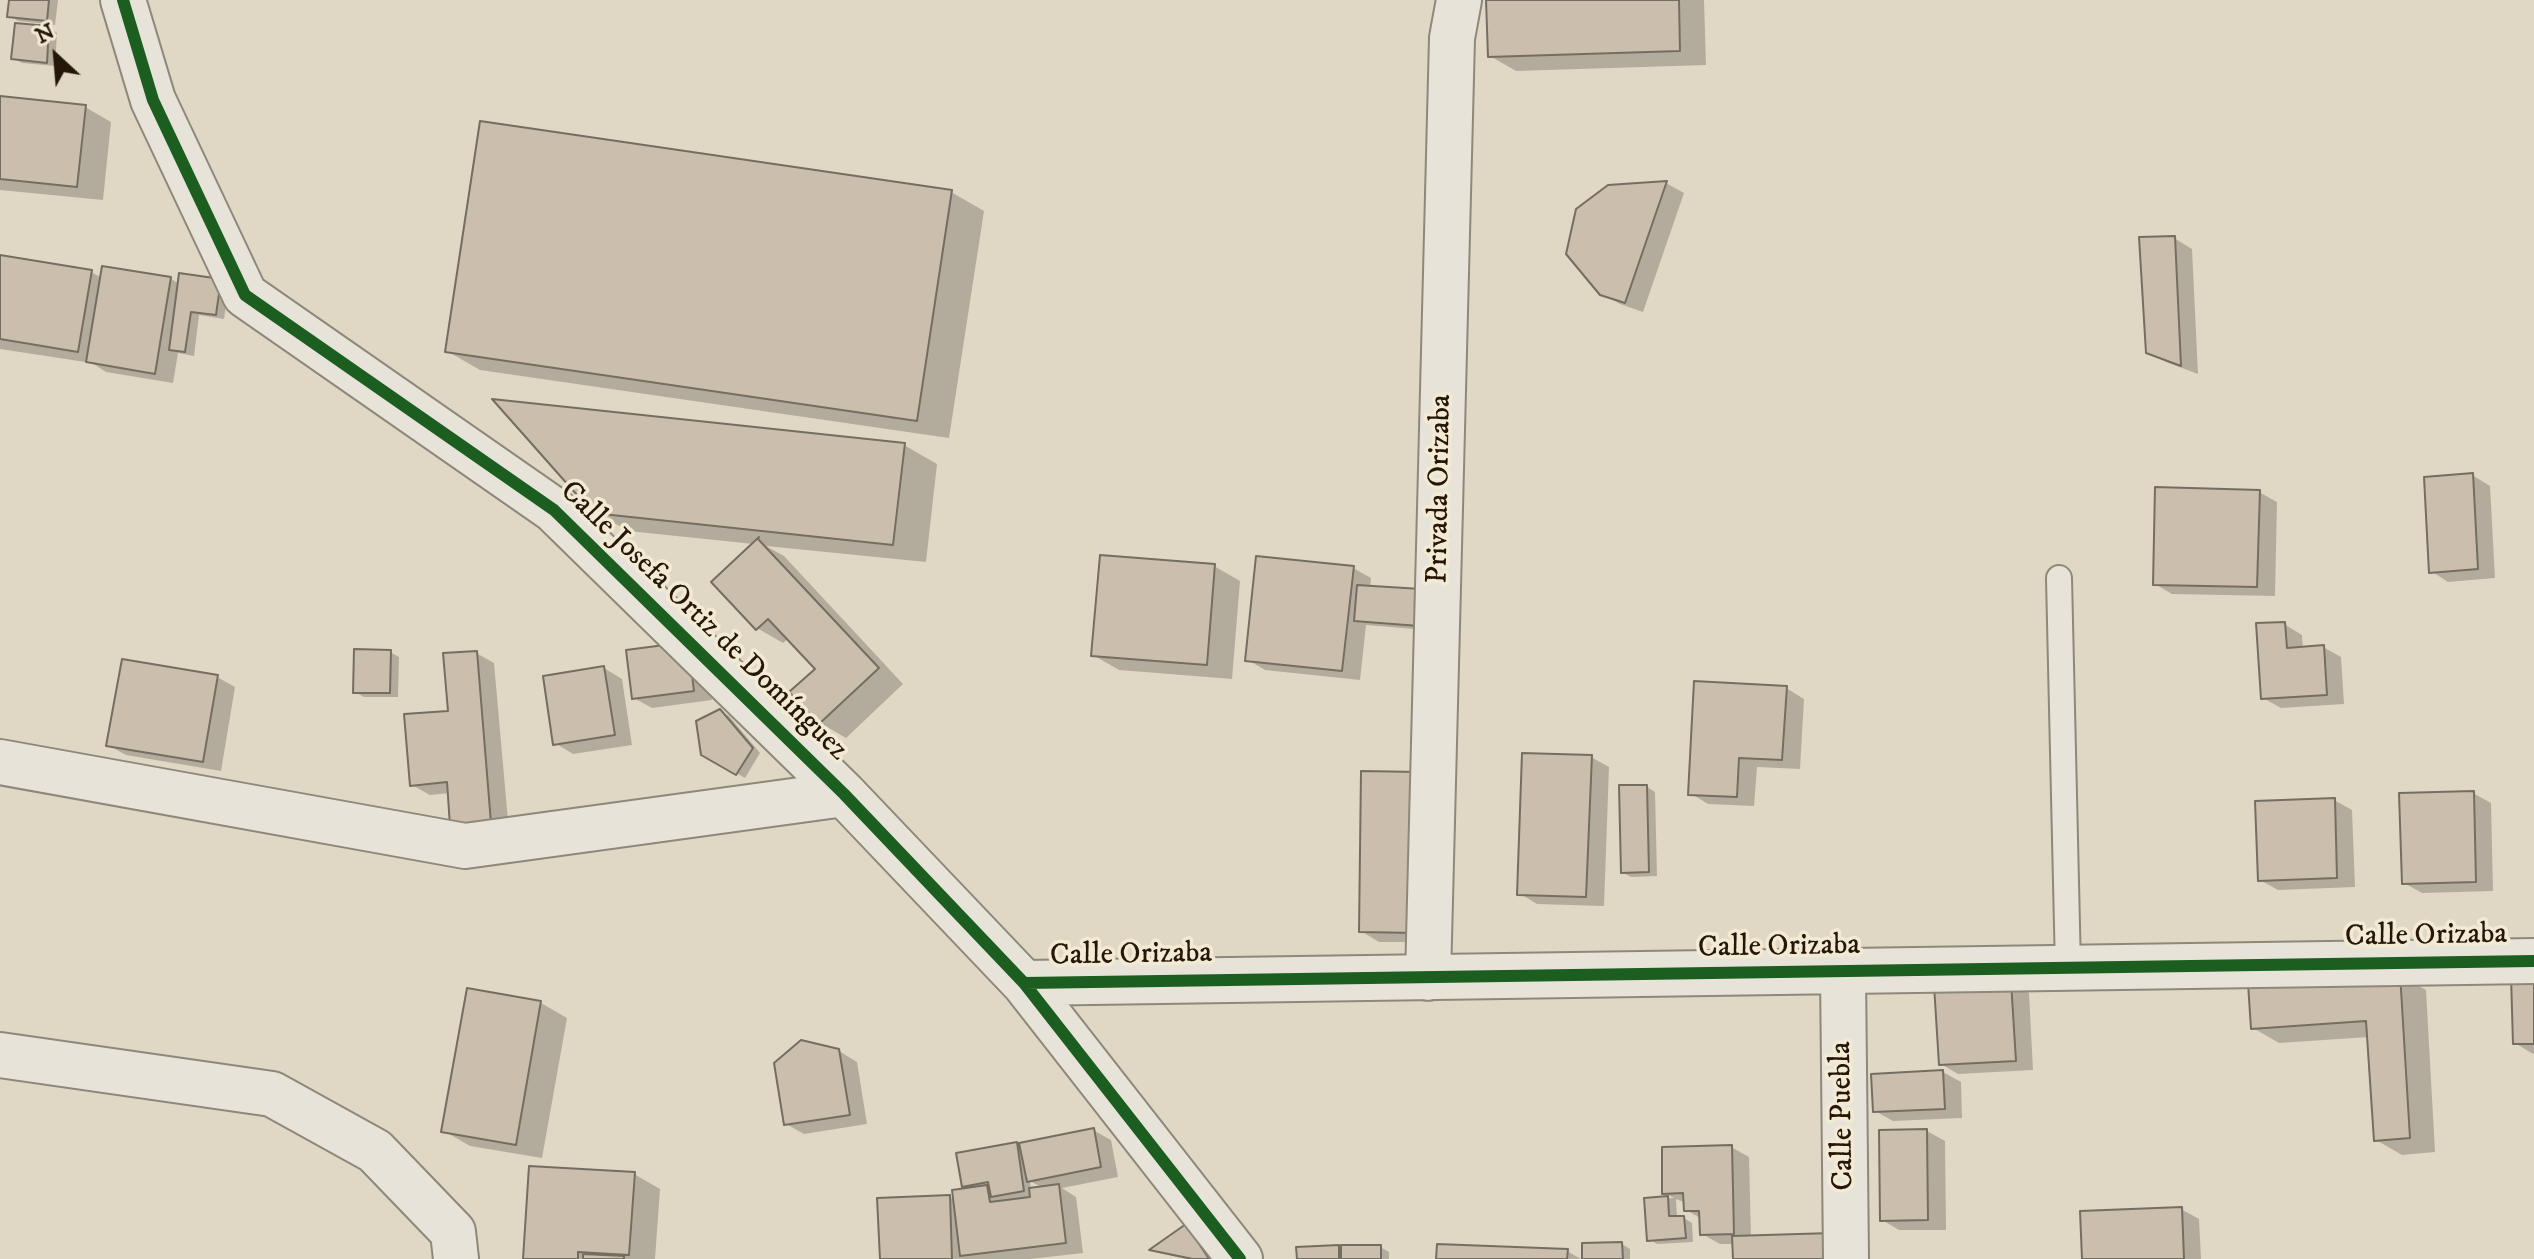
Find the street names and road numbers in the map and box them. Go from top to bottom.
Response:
street label: Privada Orizaba [1421,394,1461,584]
street label: Calle Josefa Ortiz de Domínguez [551,475,855,769]
street label: Calle Orizaba [2345,918,2507,956]
street label: Calle Orizaba [1698,929,1860,967]
street label: Calle Orizaba [1050,937,1212,975]
street label: Calle Puebla [1825,1041,1863,1191]

